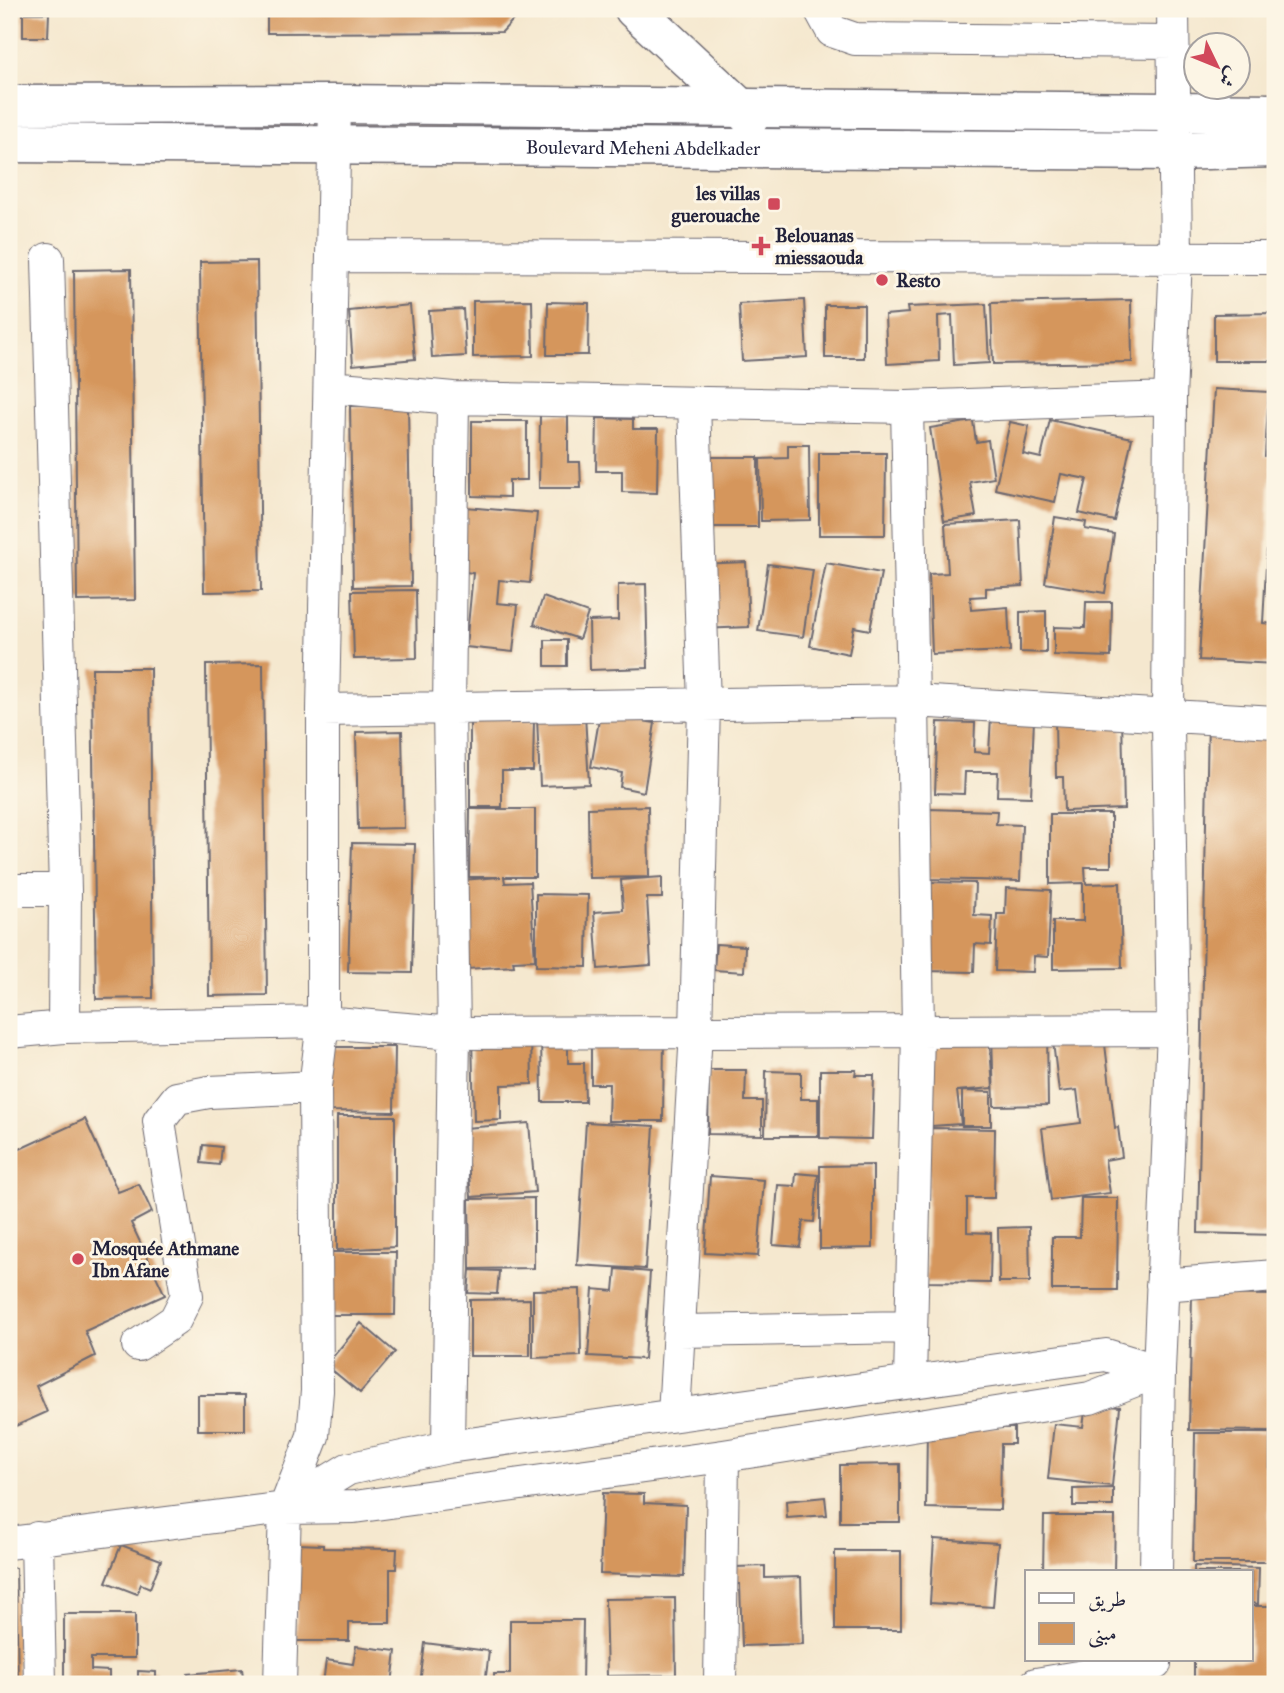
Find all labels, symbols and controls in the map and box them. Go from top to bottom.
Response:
north arrow [1182,32,1252,102]
text: ش [1214,63,1244,92]
street label: Boulevard Meheni Abdelkader [526,135,761,160]
place label: les villas guerouache [672,182,760,228]
marker: les villas guerouache [766,196,782,212]
place label: Belouanas miessaouda [774,224,864,269]
marker: Belouanas miessaouda [753,238,769,254]
place label: Resto [896,269,941,292]
marker: Resto [874,272,890,288]
place label: Mosquée Athmane Ibn Afane [92,1237,239,1282]
marker: Mosquée Athmane Ibn Afane [70,1251,86,1267]
legend [1025,1570,1252,1662]
text: طريق [1088,1586,1126,1612]
text: مبنى [1088,1620,1117,1648]

